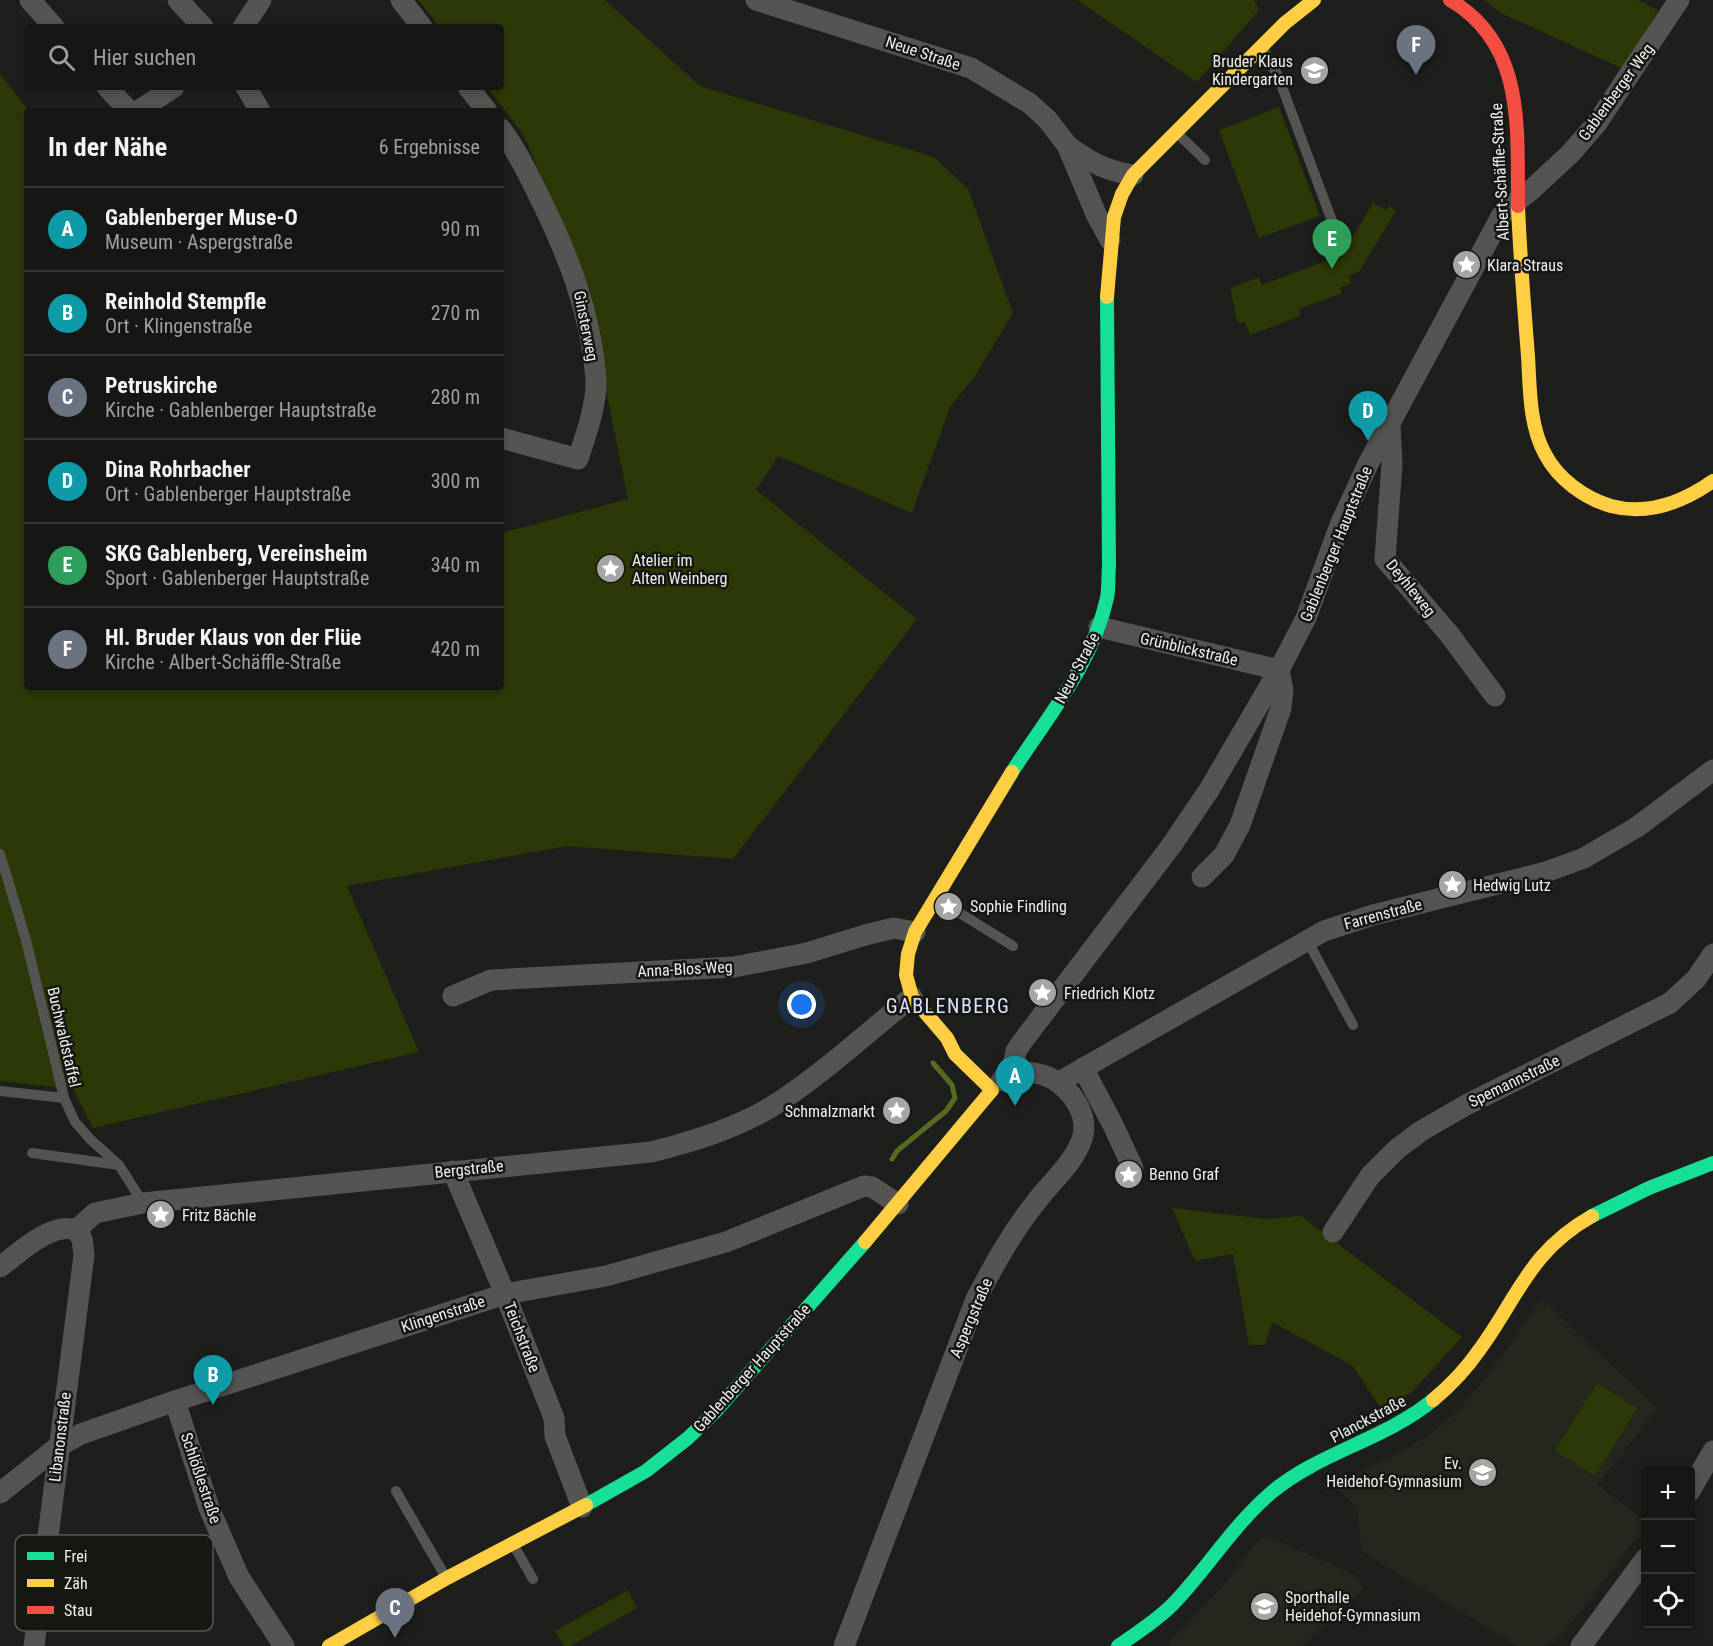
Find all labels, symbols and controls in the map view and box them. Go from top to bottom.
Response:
search box [24,24,504,90]
pin: F [1396,26,1436,75]
street label: Neue Straße [883,32,963,74]
street label: Gablenberger Weg [1574,40,1658,144]
icon: search [45,41,78,74]
text: Hier suchen [93,45,196,70]
place label: Bruder Klaus Kindergarten [1212,52,1293,89]
school or university icon: Bruder Klaus Kindergarten [1298,54,1330,86]
street label: Albert-Schäffle-Straße [1487,103,1513,241]
text: In der Nähe [48,132,167,162]
text: 6 Ergebnisse [379,135,480,159]
text: Gablenberger Muse-O [105,205,298,230]
text: A [62,217,73,241]
text: 90 m [441,217,480,241]
pin: E [1312,220,1352,269]
text: Museum · Aspergstraße [105,230,293,254]
place icon: Klara Straus [1450,249,1482,281]
place label: Klara Straus [1487,256,1563,275]
text: Reinhold Stempfle [105,289,266,314]
street label: Ginsterweg [570,289,602,363]
text: B [62,301,73,325]
text: 270 m [431,301,480,325]
text: Ort · Klingenstraße [105,314,252,338]
text: Petruskirche [105,373,217,398]
text: C [62,385,73,409]
text: 280 m [431,385,480,409]
pin: D [1348,392,1388,441]
text: Kirche · Gablenberger Hauptstraße [105,398,376,422]
text: Dina Rohrbacher [105,457,250,482]
street label: Gablenberger Hauptstraße [1296,463,1376,625]
text: D [62,469,73,493]
text: 300 m [431,469,480,493]
text: Ort · Gablenberger Hauptstraße [105,482,351,506]
text: SKG Gablenberg, Vereinsheim [105,541,368,566]
place label: Atelier im Alten Weinberg [632,551,727,588]
text: E [63,553,72,577]
text: 340 m [431,553,480,577]
place icon: Atelier im Alten Weinberg [595,553,627,585]
street label: Deyhleweg [1382,556,1440,620]
text: Sport · Gablenberger Hauptstraße [105,566,369,590]
text: Hl. Bruder Klaus von der Flüe [105,625,361,650]
street label: Neue Straße [1050,629,1104,707]
street label: Grünblickstraße [1138,629,1240,669]
text: F [63,637,72,661]
text: 420 m [431,637,480,661]
text: Kirche · Albert-Schäffle-Straße [105,650,341,674]
place icon: Hedwig Lutz [1436,869,1468,901]
place label: Hedwig Lutz [1473,876,1551,895]
place icon: Sophie Findling [933,890,965,922]
street label: Farrenstraße [1342,894,1424,934]
place label: Sophie Findling [970,897,1067,916]
street label: Anna-Blos-Weg [637,957,733,981]
place icon: Friedrich Klotz [1027,977,1059,1009]
place label: Friedrich Klotz [1064,984,1155,1003]
street label: Buchwaldstaffel [43,985,85,1089]
your location [787,990,816,1019]
district label: GABLENBERG [886,994,1010,1018]
street label: Spemannstraße [1465,1051,1563,1111]
pin: A [996,1056,1034,1106]
place icon: Schmalzmarkt [880,1095,912,1127]
place label: Schmalzmarkt [785,1102,875,1121]
street label: Bergstraße [434,1156,504,1182]
place icon: Benno Graf [1112,1158,1144,1190]
place label: Benno Graf [1149,1165,1219,1184]
place icon: Fritz Bächle [145,1199,177,1231]
place label: Fritz Bächle [182,1206,256,1225]
street label: Aspergstraße [946,1275,996,1361]
street label: Klingenstraße [399,1292,487,1336]
street label: Teichstraße [500,1299,544,1375]
street label: Gablenberger Hauptstraße [689,1300,815,1436]
pin: B [194,1356,232,1405]
street label: Libanonstraße [45,1391,75,1483]
street label: Planckstraße [1327,1391,1409,1447]
street label: Schlößlestraße [177,1430,225,1526]
place label: Ev. Heidehof-Gymnasium [1326,1454,1462,1491]
school or university icon: Ev. Heidehof-Gymnasium [1467,1456,1499,1488]
map controls [1641,1466,1695,1628]
button: + [1641,1466,1695,1520]
button: − [1641,1520,1695,1574]
legend [15,1535,213,1631]
text: Frei [64,1547,87,1566]
text: Zäh [64,1574,88,1593]
button: locate [1641,1574,1695,1628]
pin: C [376,1588,414,1638]
place label: Sporthalle Heidehof-Gymnasium [1285,1588,1421,1625]
school or university icon: Sporthalle Heidehof-Gymnasium [1248,1590,1280,1622]
text: Stau [64,1601,92,1620]

